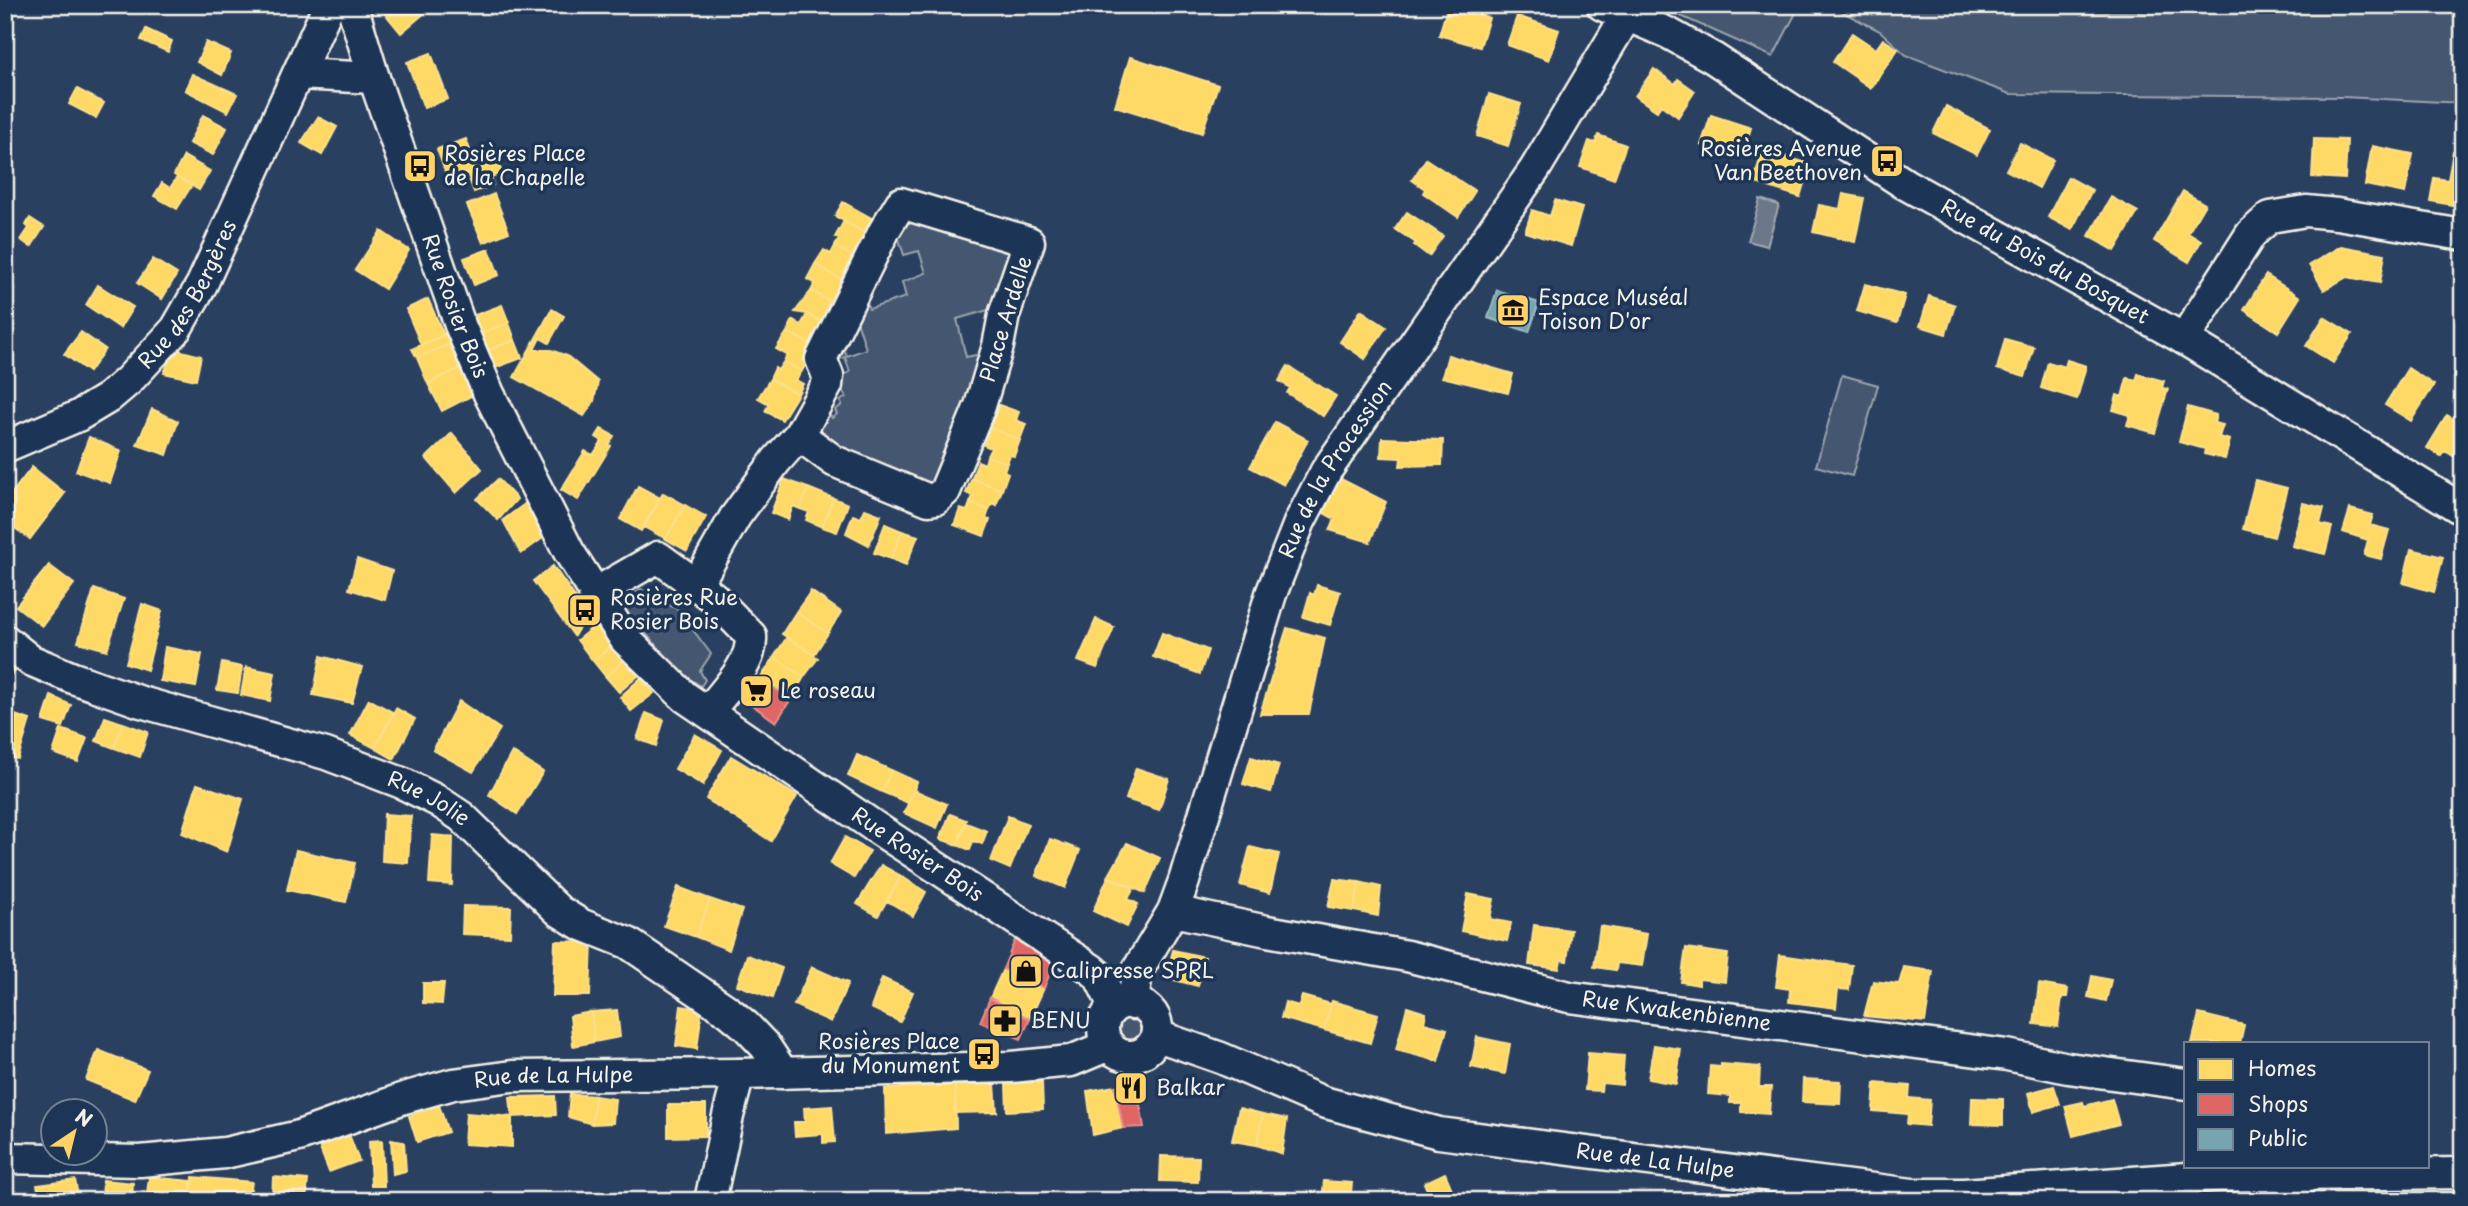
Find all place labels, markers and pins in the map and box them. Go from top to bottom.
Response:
place label: Rosières Avenue Van Beethoven [1700,131,1862,187]
place label: Rosières Place de la Chapelle [444,136,586,192]
bus stop icon: Rosières Avenue Van Beethoven [1868,142,1906,180]
bus stop icon: Rosières Place de la Chapelle [401,147,439,185]
place label: Espace Muséal Toison D'or [1538,280,1688,336]
museum icon: Espace Muséal Toison D'or [1494,291,1532,329]
place label: Rosières Rue Rosier Bois [610,580,738,636]
bus stop icon: Rosières Rue Rosier Bois [566,591,604,629]
supermarket icon: Le roseau [737,672,775,710]
place label: Le roseau [780,673,876,705]
shop icon: Calipresse SPRL [1007,952,1045,990]
place label: Calipresse SPRL [1050,953,1214,985]
pharmacy icon: BENU [986,1002,1024,1040]
place label: BENU [1030,1003,1091,1035]
place label: Rosières Place du Monument [818,1024,960,1080]
bus stop icon: Rosières Place du Monument [965,1035,1003,1073]
restaurant icon: Balkar [1112,1069,1150,1107]
place label: Balkar [1156,1070,1225,1102]

